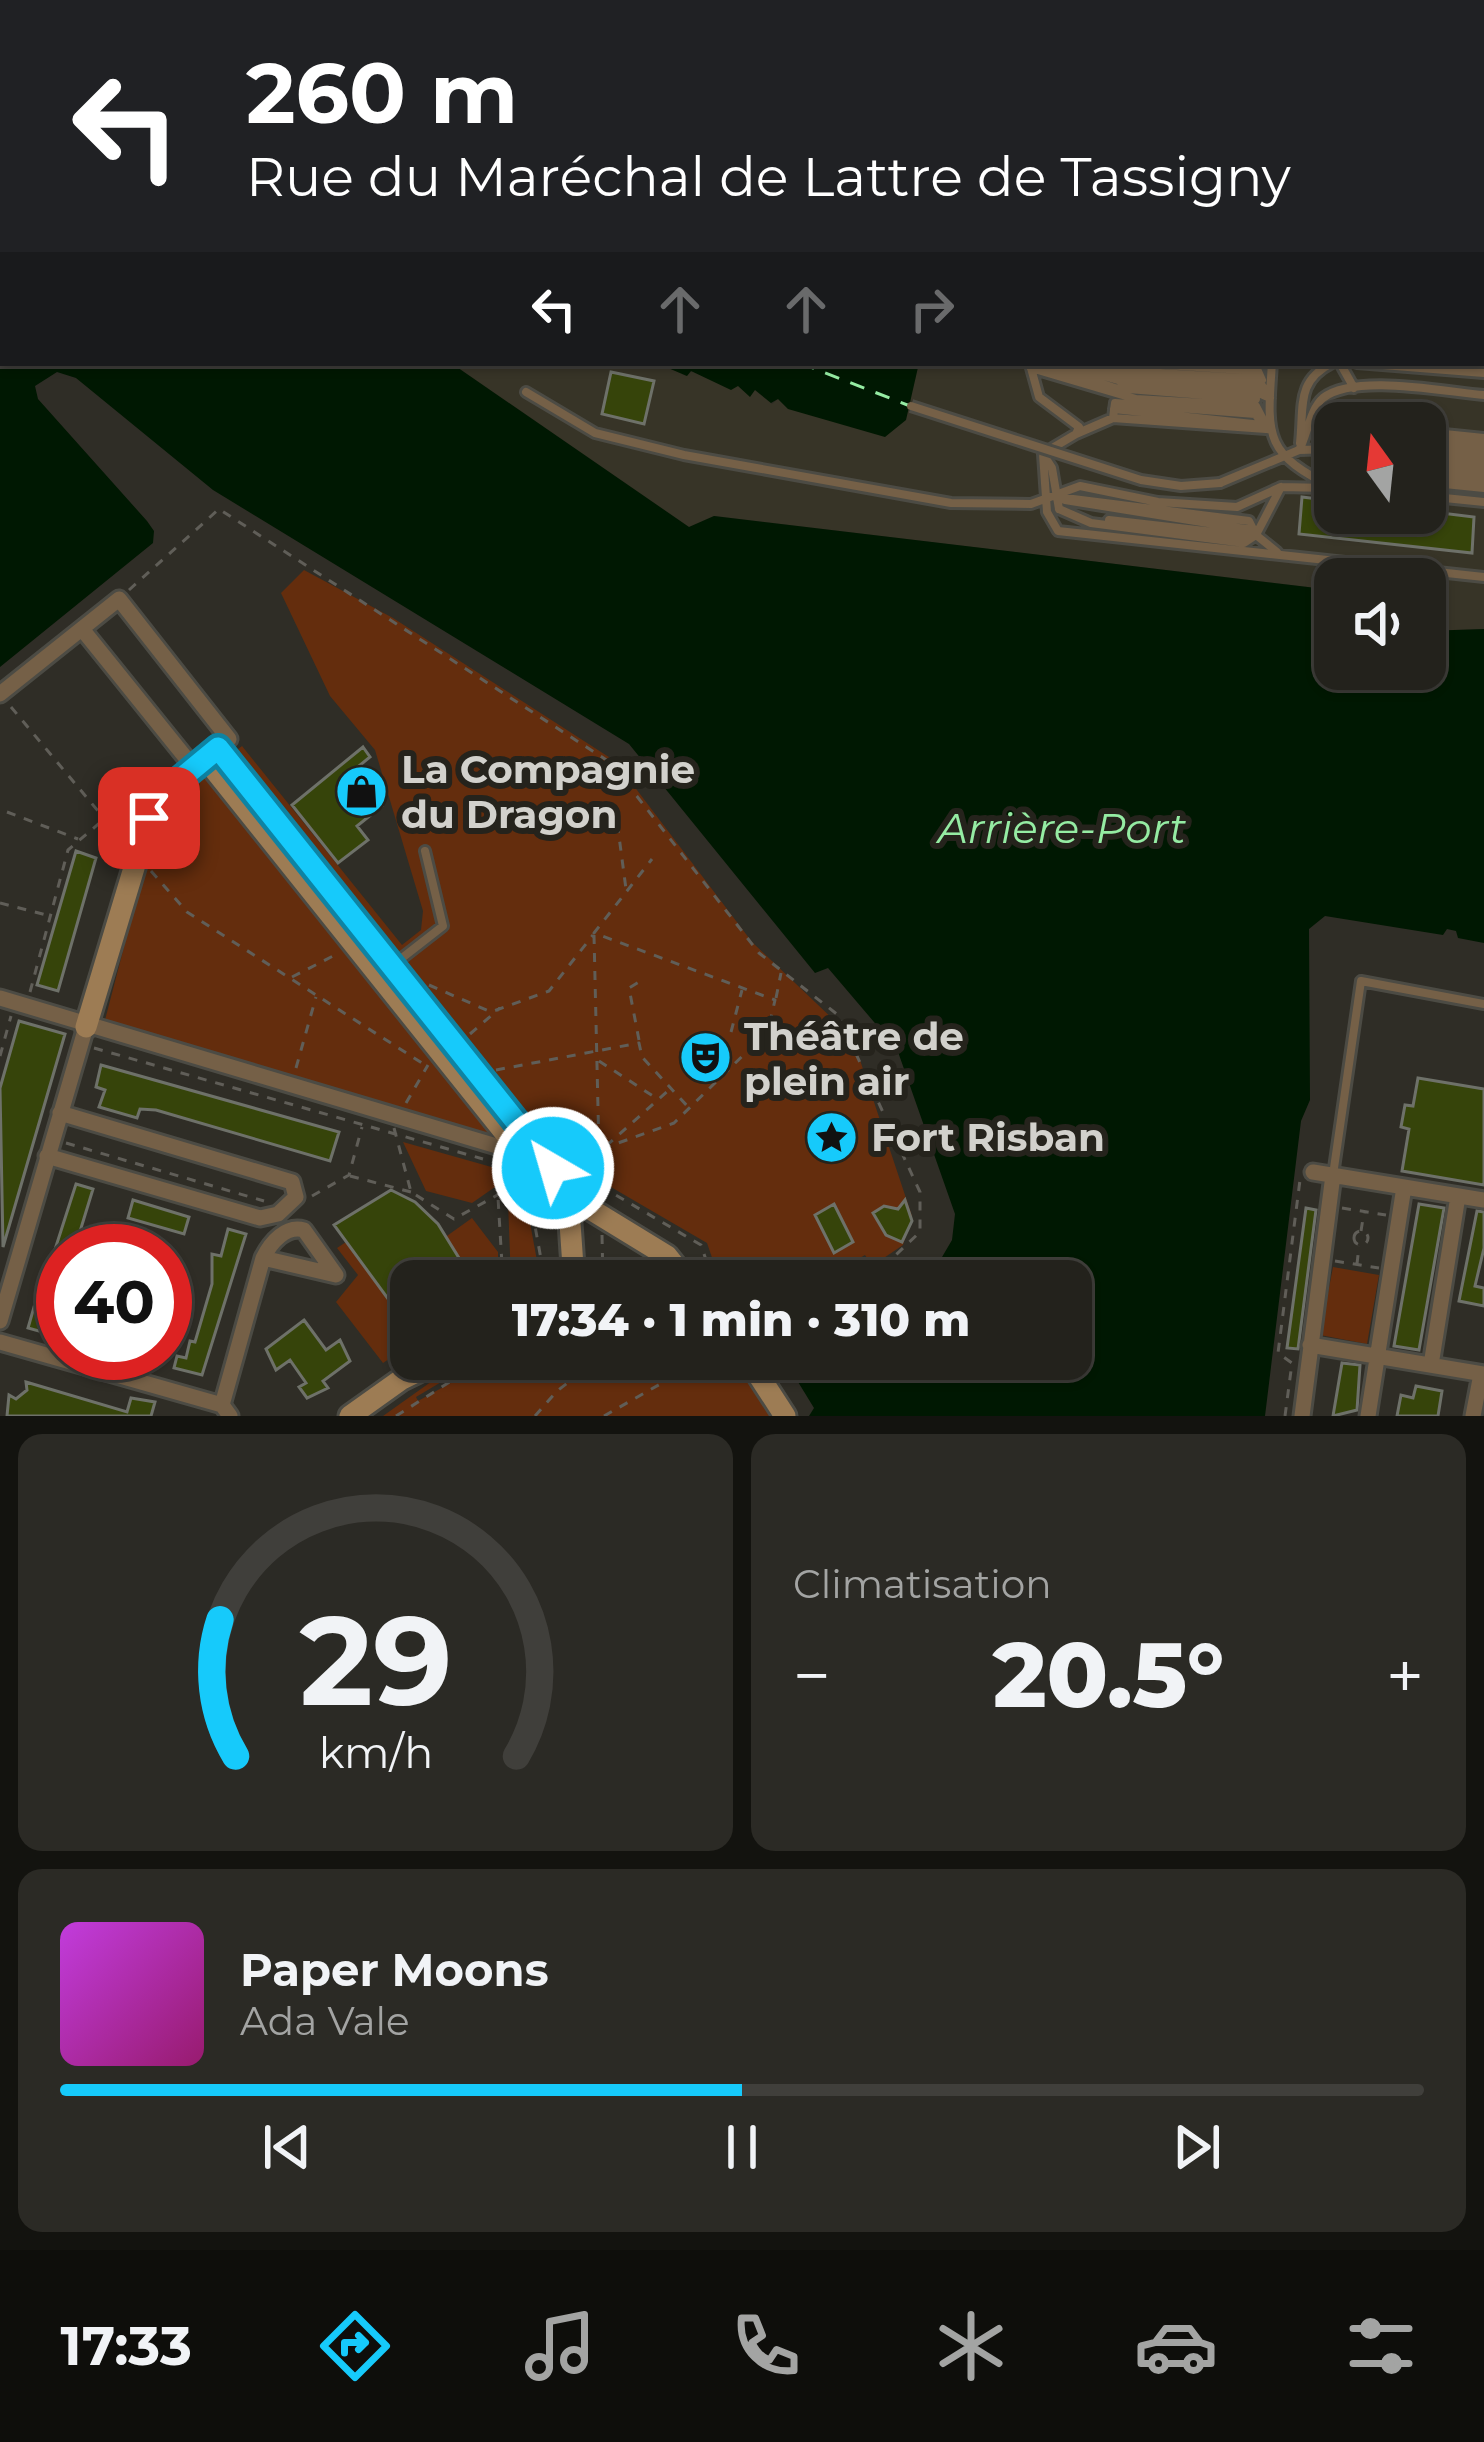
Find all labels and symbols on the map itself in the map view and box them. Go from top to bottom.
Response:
north arrow [1314,402,1446,534]
place label: La Compagnie du Dragon [401,745,695,838]
shop icon: La Compagnie du Dragon [334,763,390,819]
pin [98,767,200,869]
water label: Arrière-Port [935,802,1186,854]
place label: Théâtre de plein air [744,1012,964,1105]
theatre icon: Théâtre de plein air [677,1030,733,1086]
position arrow [490,1105,616,1231]
place icon: Fort Risban [804,1109,860,1165]
place label: Fort Risban [871,1113,1105,1161]
speed limit sign: 40 [36,1224,192,1380]

